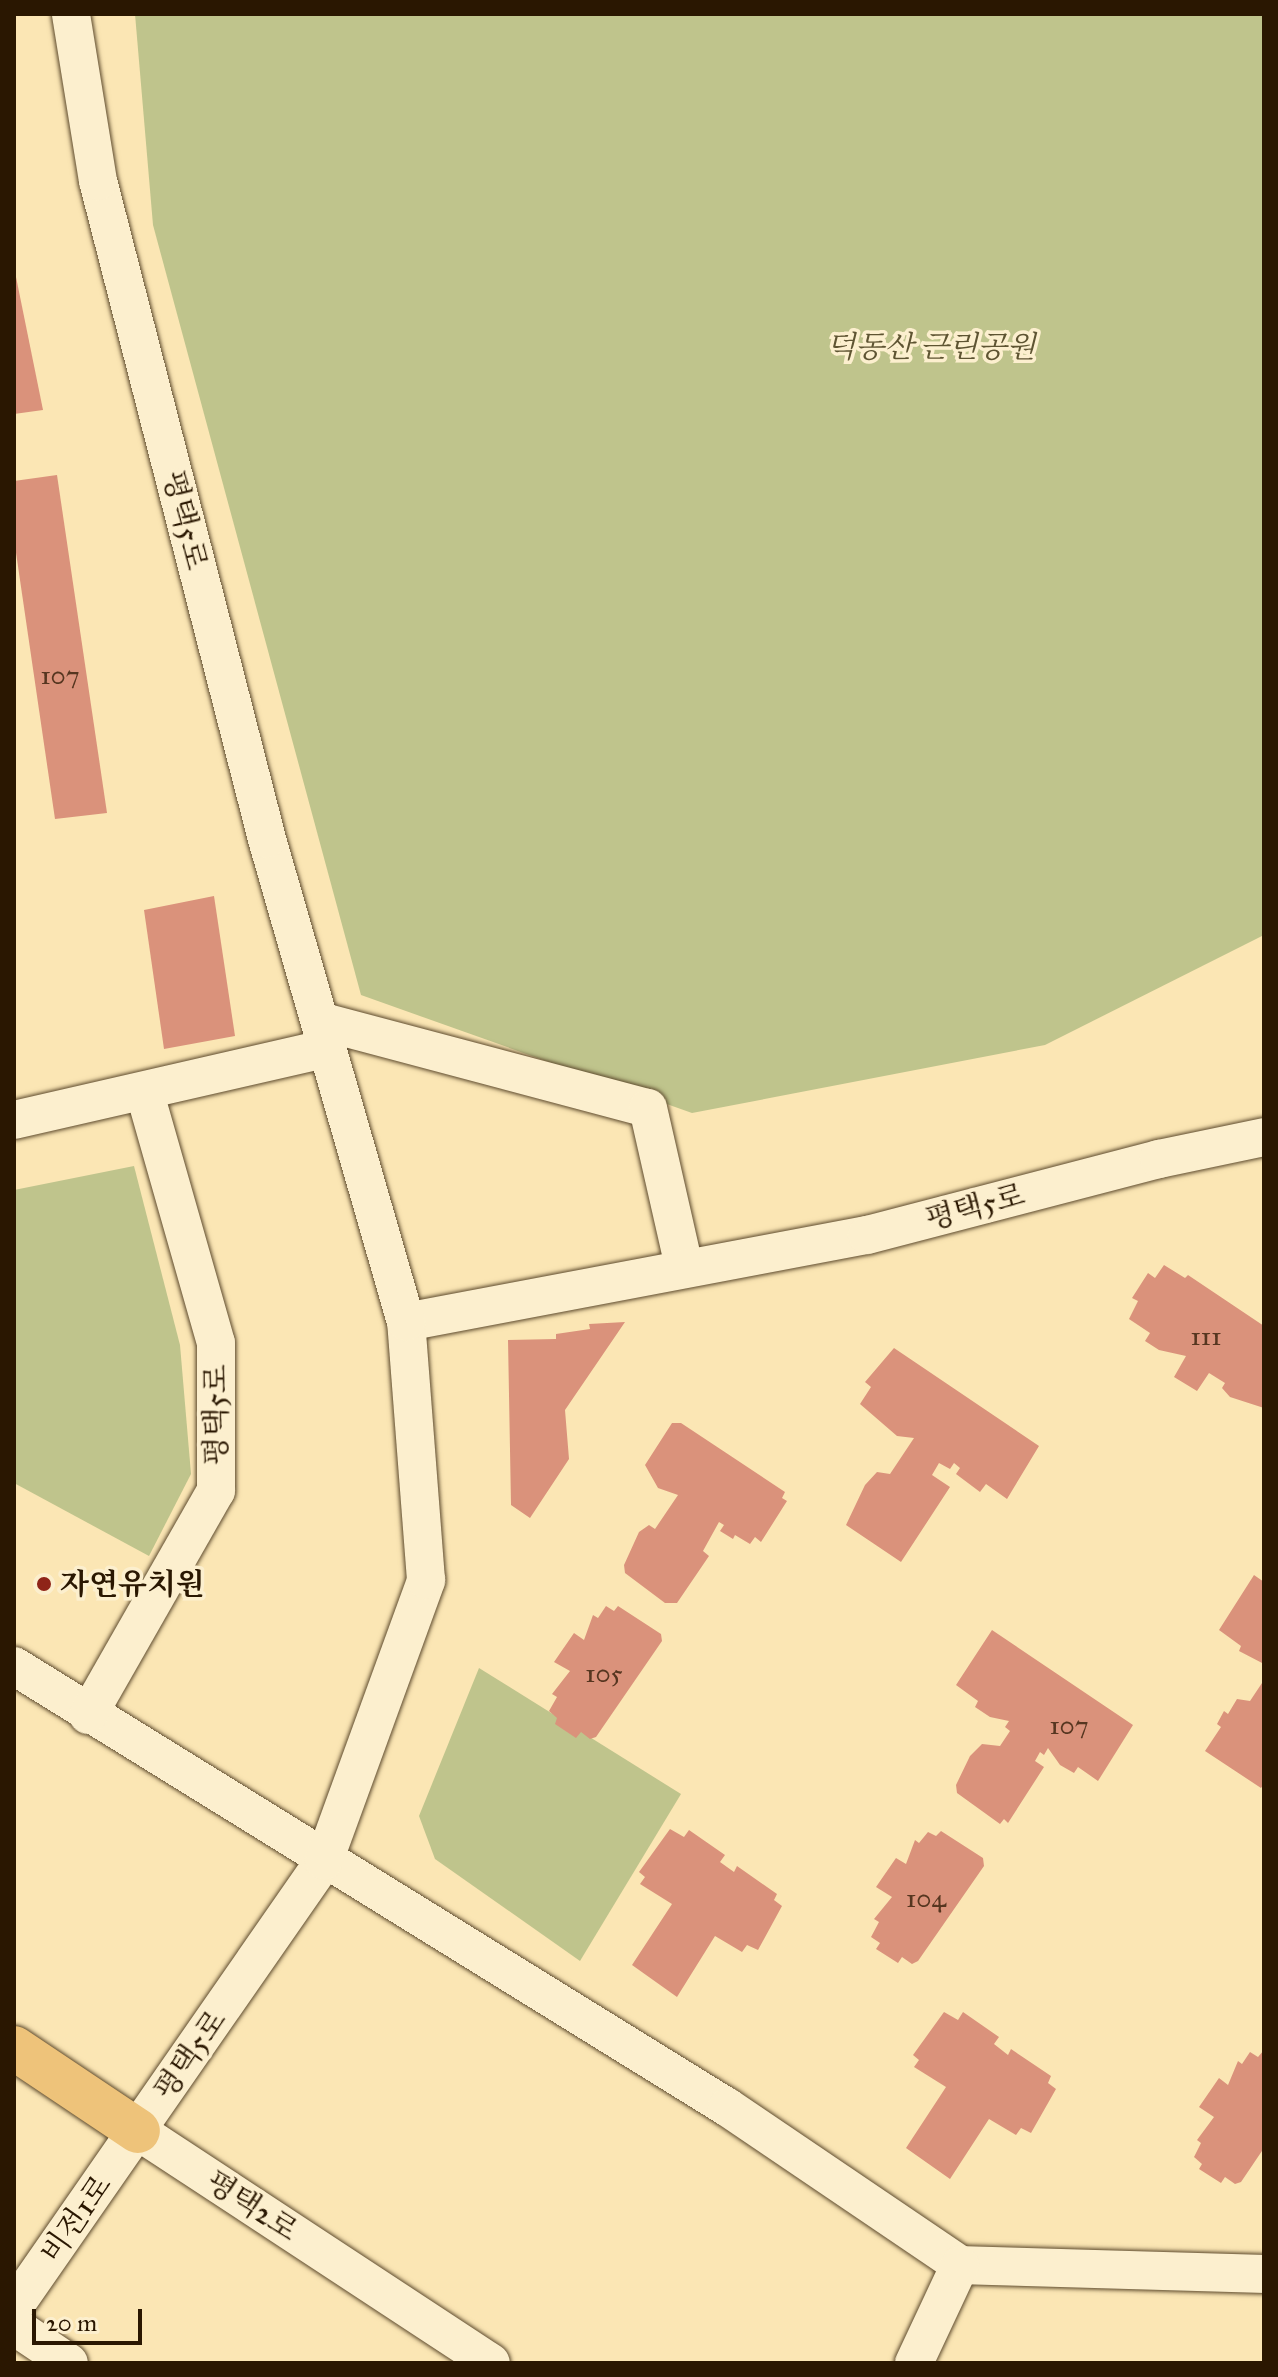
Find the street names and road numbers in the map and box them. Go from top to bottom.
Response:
street label: 평택5로 [155,467,215,573]
street label: 평택5로 [922,1177,1028,1237]
street label: 평택5로 [198,1365,234,1465]
street label: 평택5로 [146,2003,234,2107]
street label: 평택2로 [200,2163,304,2249]
street label: 비전1로 [33,2168,119,2270]

